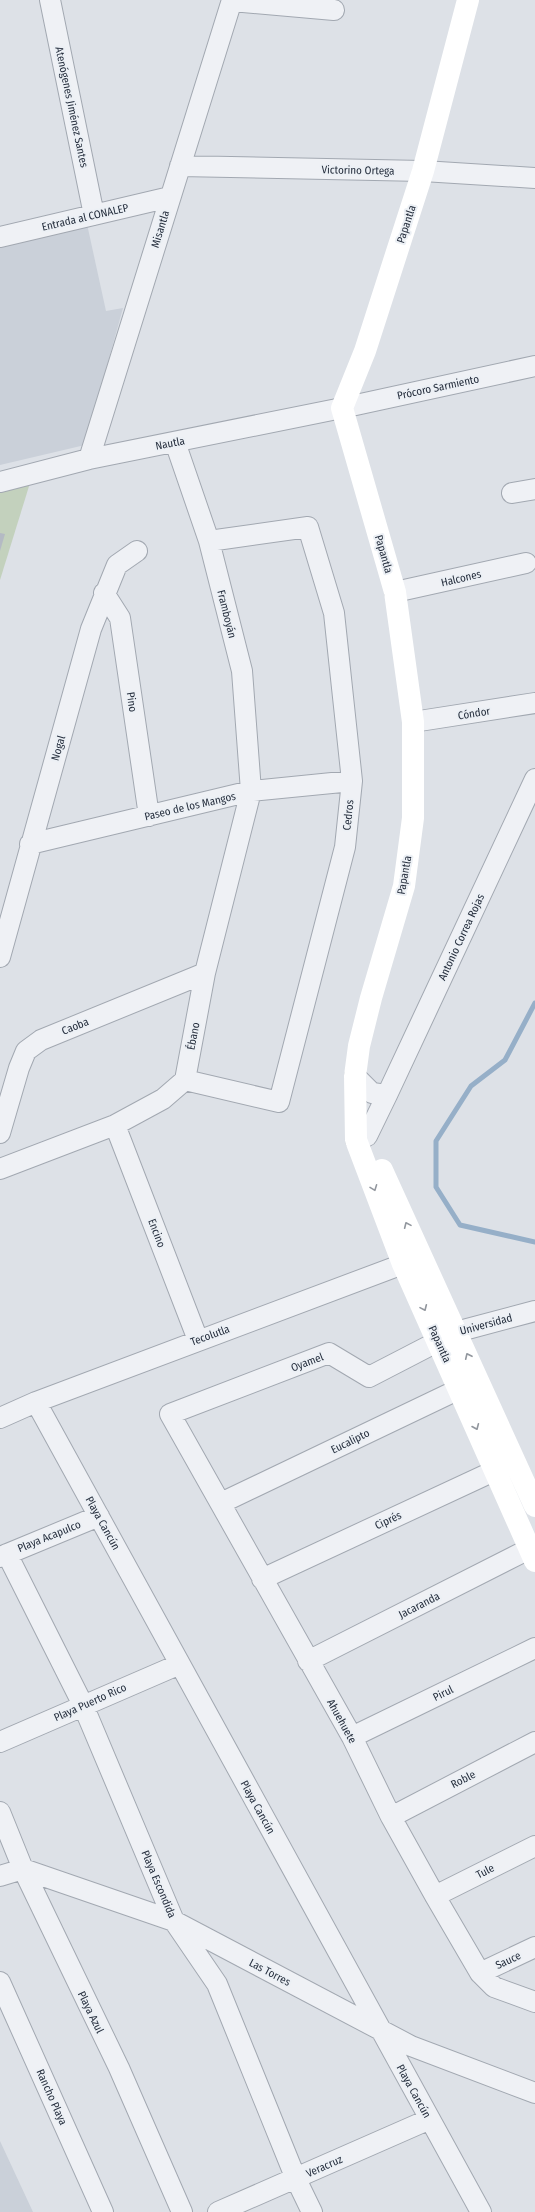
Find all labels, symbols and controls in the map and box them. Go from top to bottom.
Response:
street label: Atenógenes Jiménez Santes [52,46,91,169]
street label: Victorino Ortega [321,163,395,178]
street label: Entrada al CONALEP [41,201,130,234]
street label: Papantla [394,203,419,245]
street label: Misantla [149,209,172,249]
street label: Prócoro Sarmiento [396,372,480,403]
street label: Nautla [154,434,186,453]
street label: Papantla [372,533,395,575]
street label: Halcones [440,567,483,589]
street label: Framboyán [214,589,239,640]
street label: Pino [124,691,139,713]
street label: Cóndor [457,705,491,722]
street label: Nogal [49,734,68,762]
street label: Paseo de los Mangos [143,790,237,823]
street label: Cedros [340,799,357,831]
street label: Papantla [395,855,414,896]
street label: Antonio Correa Rojas [436,892,487,983]
street label: Caoba [60,1015,91,1038]
street label: Ébano [183,1021,203,1051]
one-way arrow [370,1184,378,1191]
street label: Encino [145,1217,168,1250]
one-way arrow [404,1222,412,1229]
one-way arrow [419,1304,427,1312]
street label: Universidad [459,1311,514,1338]
street label: Tecolutla [189,1322,231,1349]
street label: Papantla [426,1324,453,1365]
street label: Oyamel [289,1350,325,1375]
one-way arrow [465,1352,473,1360]
one-way arrow [471,1423,479,1431]
street label: Eucalipto [329,1426,372,1456]
street label: Playa Cancún [83,1494,123,1552]
street label: Ciprés [373,1509,404,1532]
street label: Playa Acapulco [16,1518,83,1555]
street label: Jacaranda [397,1590,442,1621]
street label: Playa Puerto Rico [52,1681,129,1724]
street label: Pirul [431,1683,456,1704]
street label: Ahuehuete [324,1697,359,1746]
street label: Roble [449,1768,478,1791]
street label: Playa Cancún [238,1778,278,1836]
street label: Playa Escondida [138,1848,179,1920]
street label: Tule [474,1861,497,1881]
street label: Sauce [493,1949,523,1972]
street label: Las Torres [247,1956,293,1989]
street label: Playa Azul [75,1989,106,2035]
street label: Playa Cancún [394,2062,434,2120]
street label: Rancho Playa [33,2067,70,2127]
street label: Veracruz [304,2152,345,2180]

